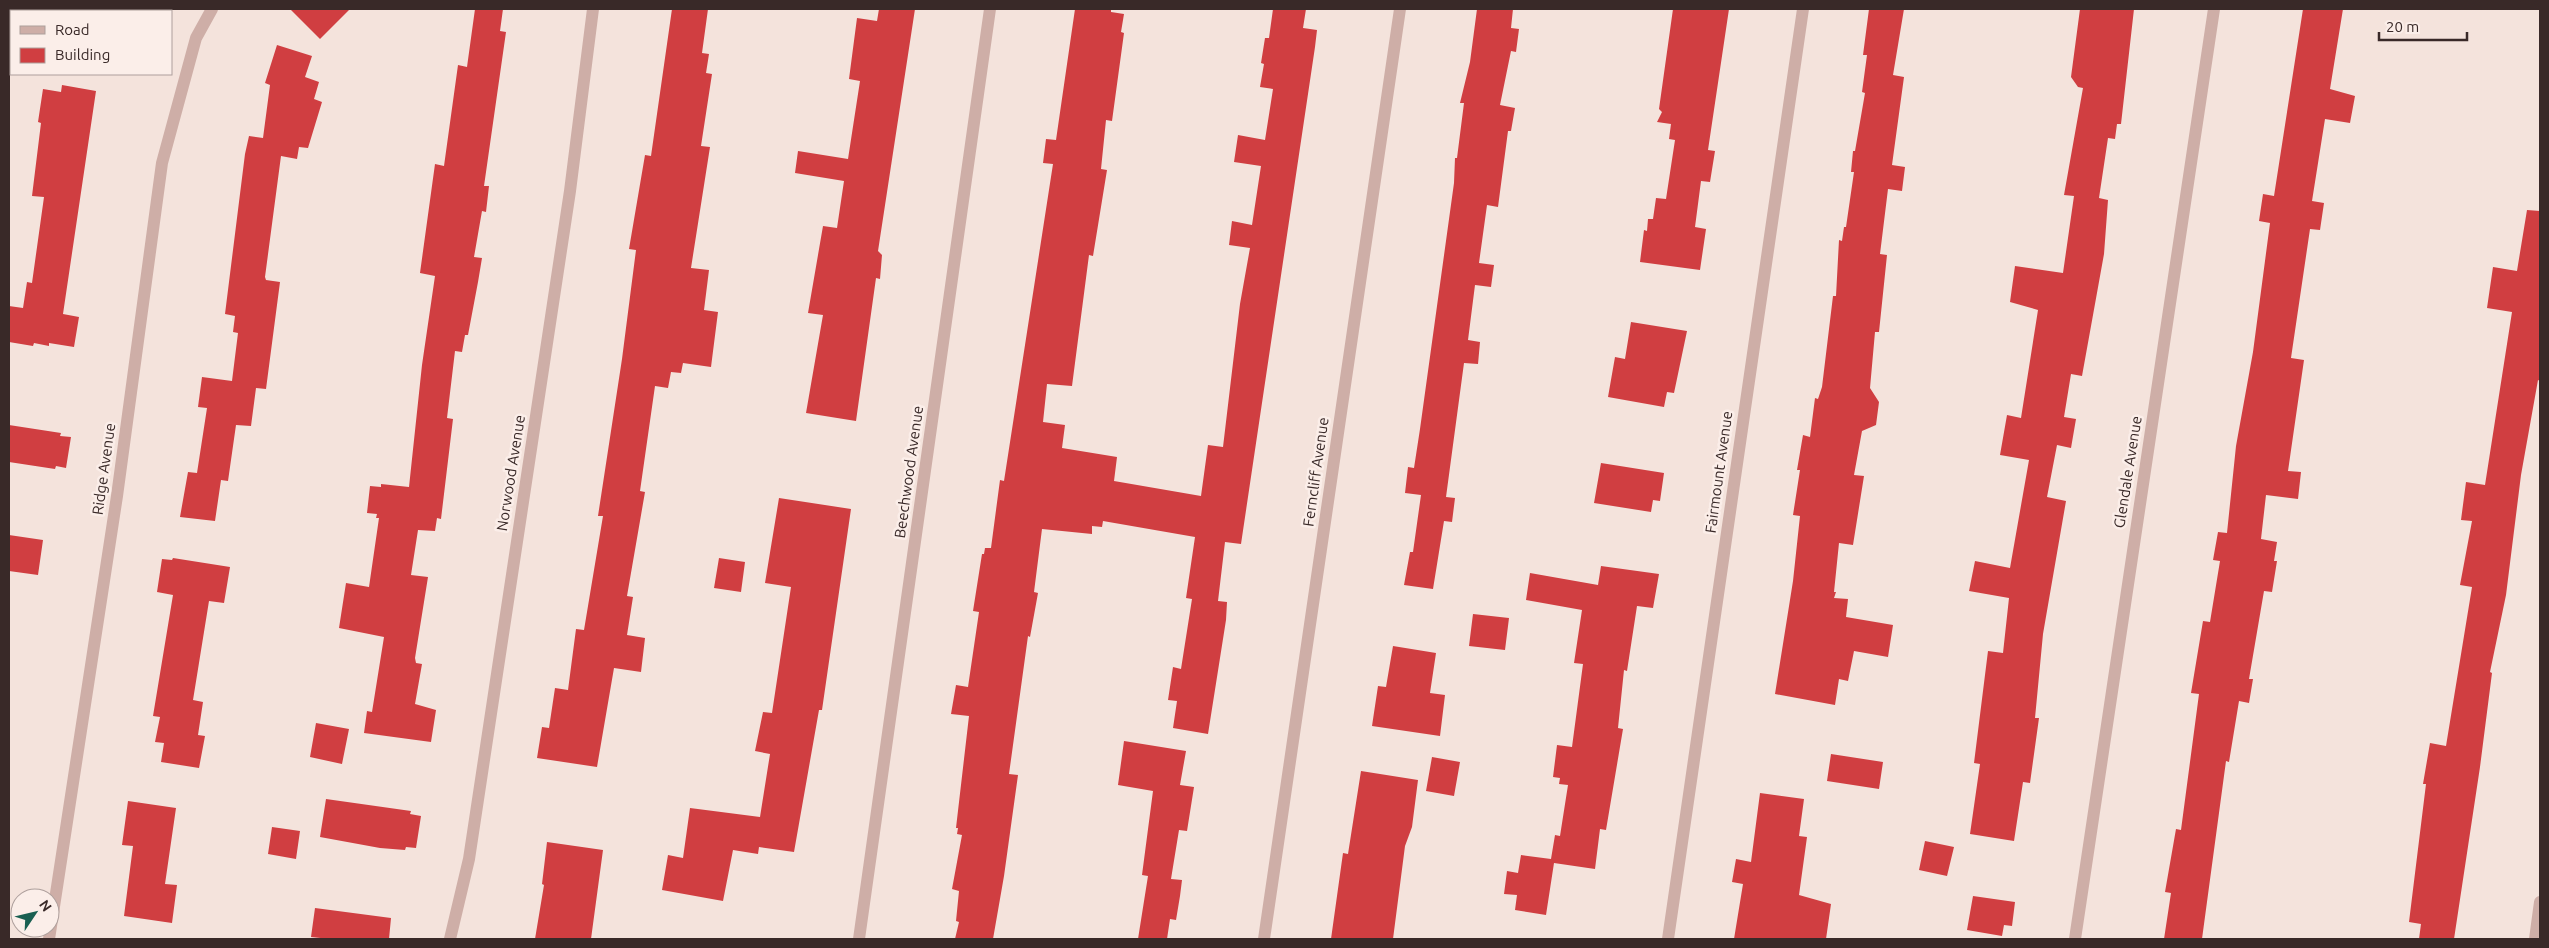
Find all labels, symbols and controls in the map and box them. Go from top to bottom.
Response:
legend [10,10,172,75]
scale bar [2379,10,2466,42]
text: 20 m [2386,18,2419,35]
text: Road [55,21,90,38]
text: Building [55,46,110,63]
street label: Beechwood Avenue [891,405,926,539]
street label: Fairmount Avenue [1702,410,1735,534]
street label: Norwood Avenue [493,414,528,532]
street label: Glendale Avenue [2110,415,2145,529]
street label: Ferncliff Avenue [1299,416,1332,528]
street label: Ridge Avenue [89,422,118,516]
north arrow [10,888,60,938]
text: N [36,897,55,914]

